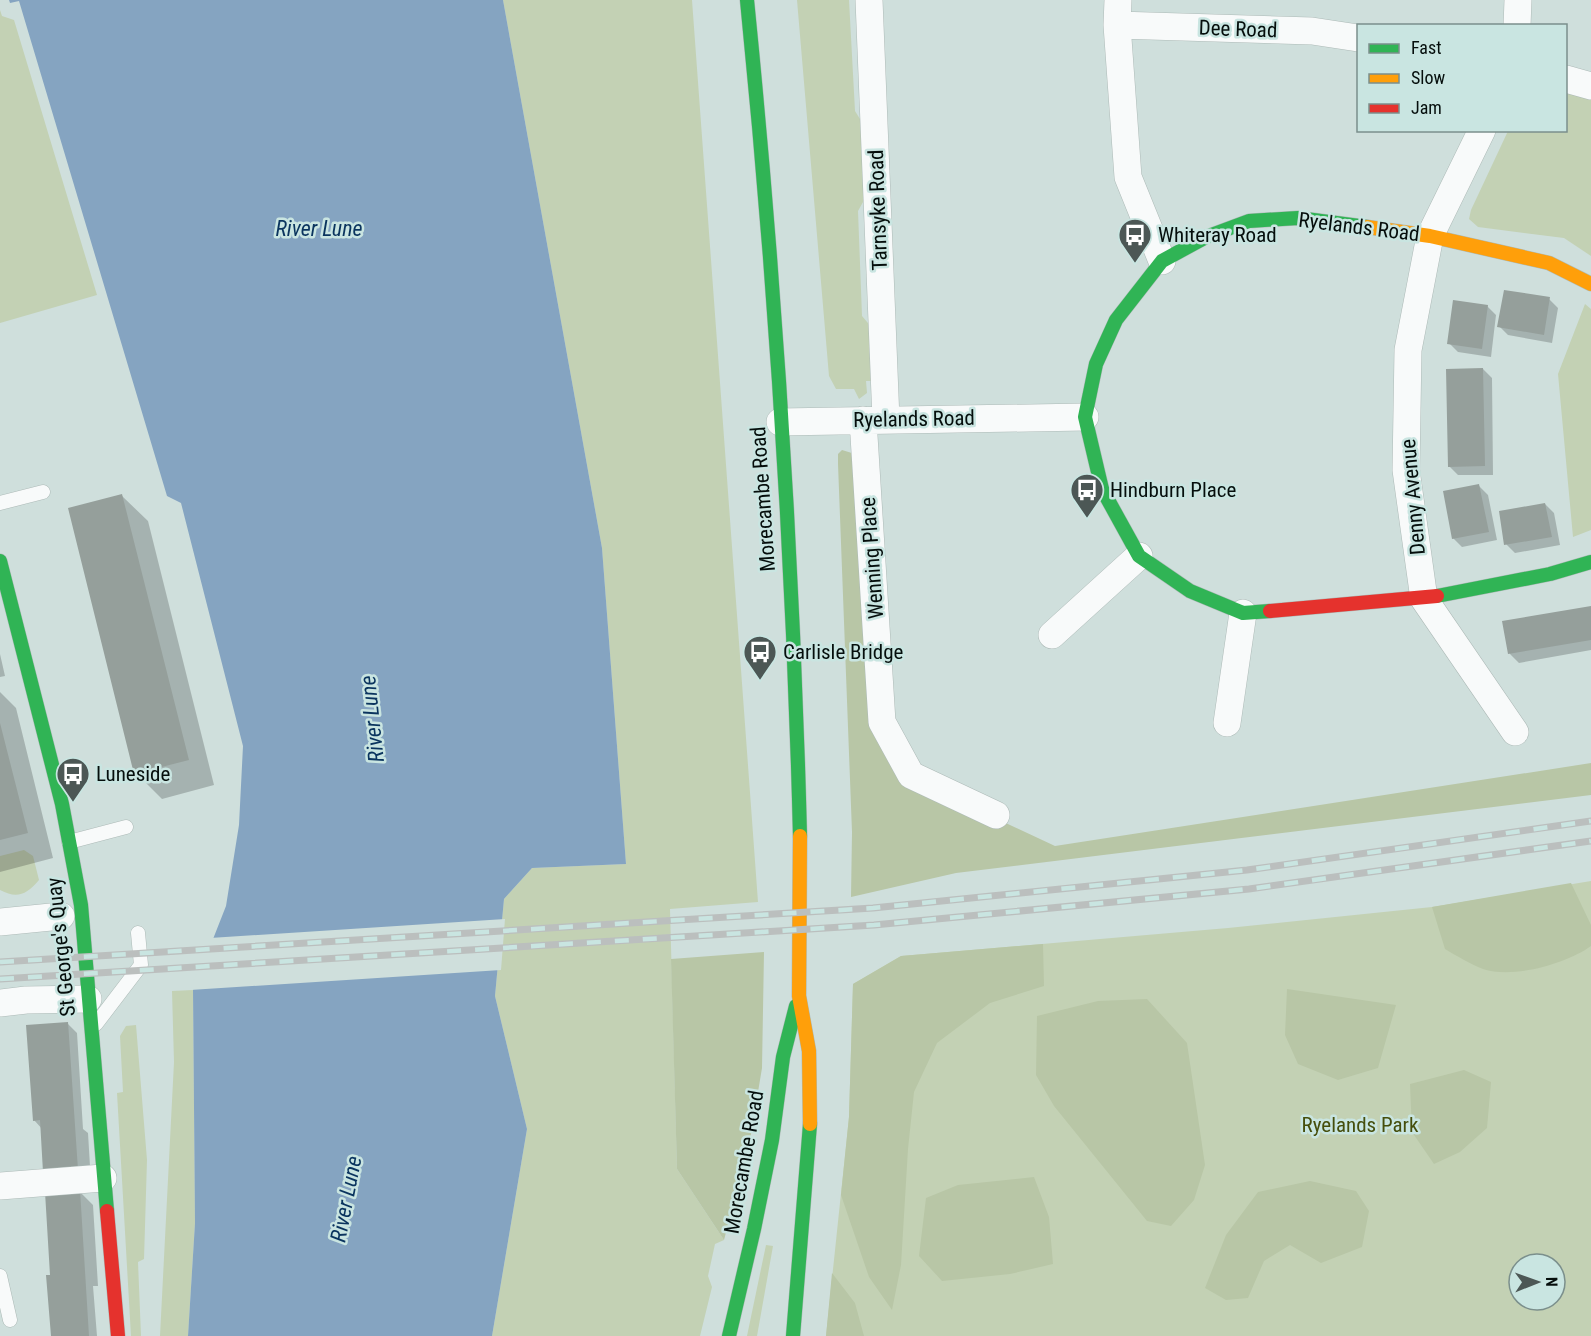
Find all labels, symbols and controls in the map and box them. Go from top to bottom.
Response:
street label: Dee Road [1198,16,1278,42]
legend [1357,24,1567,132]
text: Fast [1411,37,1442,58]
text: Slow [1411,67,1446,88]
text: Jam [1411,97,1442,118]
street label: Tarnsyke Road [864,149,892,271]
street label: Ryelands Road [1297,208,1421,246]
water label: River Lune [275,216,363,241]
bus stop icon: Whiteray Road [1117,217,1153,264]
place label: Whiteray Road [1158,223,1277,247]
street label: Ryelands Road [853,406,975,432]
street label: Morecambe Road [746,426,780,572]
street label: Denny Avenue [1396,438,1430,556]
bus stop icon: Hindburn Place [1069,472,1105,519]
place label: Hindburn Place [1110,478,1237,502]
street label: Wenning Place [856,496,888,620]
bus stop icon: Carlisle Bridge [742,634,778,681]
place label: Carlisle Bridge [783,640,904,664]
water label: River Lune [355,674,389,764]
bus stop icon: Luneside [55,756,91,803]
place label: Luneside [96,762,171,786]
street label: St George's Quay [42,876,80,1018]
street label: Morecambe Road [720,1088,768,1236]
park label: Ryelands Park [1302,1113,1419,1137]
water label: River Lune [325,1154,367,1244]
north arrow [1507,1252,1567,1312]
text: N [1542,1277,1561,1287]

